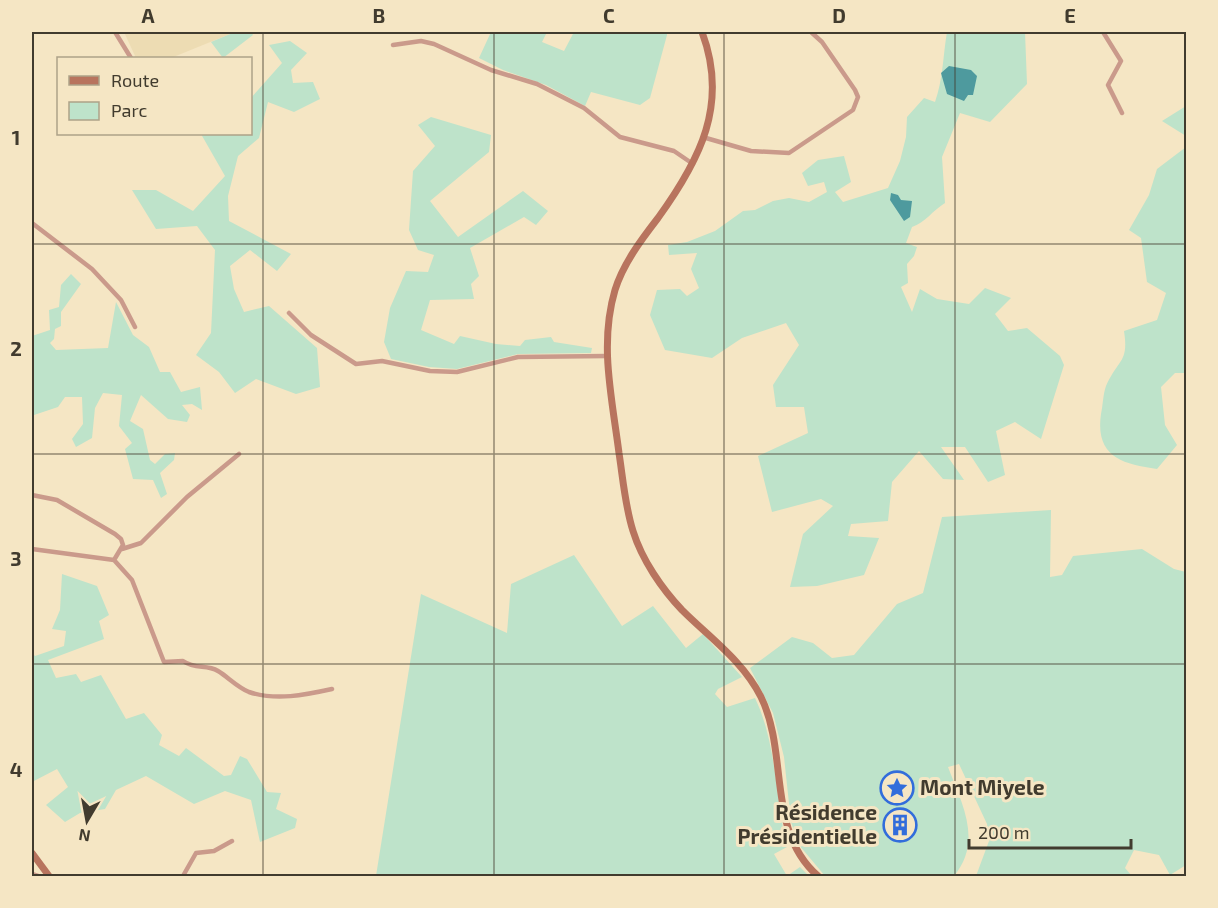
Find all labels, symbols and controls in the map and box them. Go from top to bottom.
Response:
text: A [141,3,155,27]
text: B [373,3,385,27]
text: C [603,3,615,27]
text: D [832,3,846,27]
text: E [1064,3,1076,27]
legend [57,57,252,135]
text: Route [111,69,159,91]
text: Parc [111,99,147,121]
text: 1 [12,125,20,149]
text: 2 [10,336,22,360]
text: 3 [10,546,22,570]
text: 4 [10,757,23,781]
place icon: Mont Miyele [879,770,915,806]
place label: Mont Miyele [920,774,1045,800]
north arrow [57,791,117,851]
place label: Résidence Présidentielle [738,799,877,848]
building icon: Résidence Présidentielle [882,807,918,843]
scale bar [969,812,1131,850]
text: 200 m [978,821,1030,843]
text: N [77,826,92,847]

